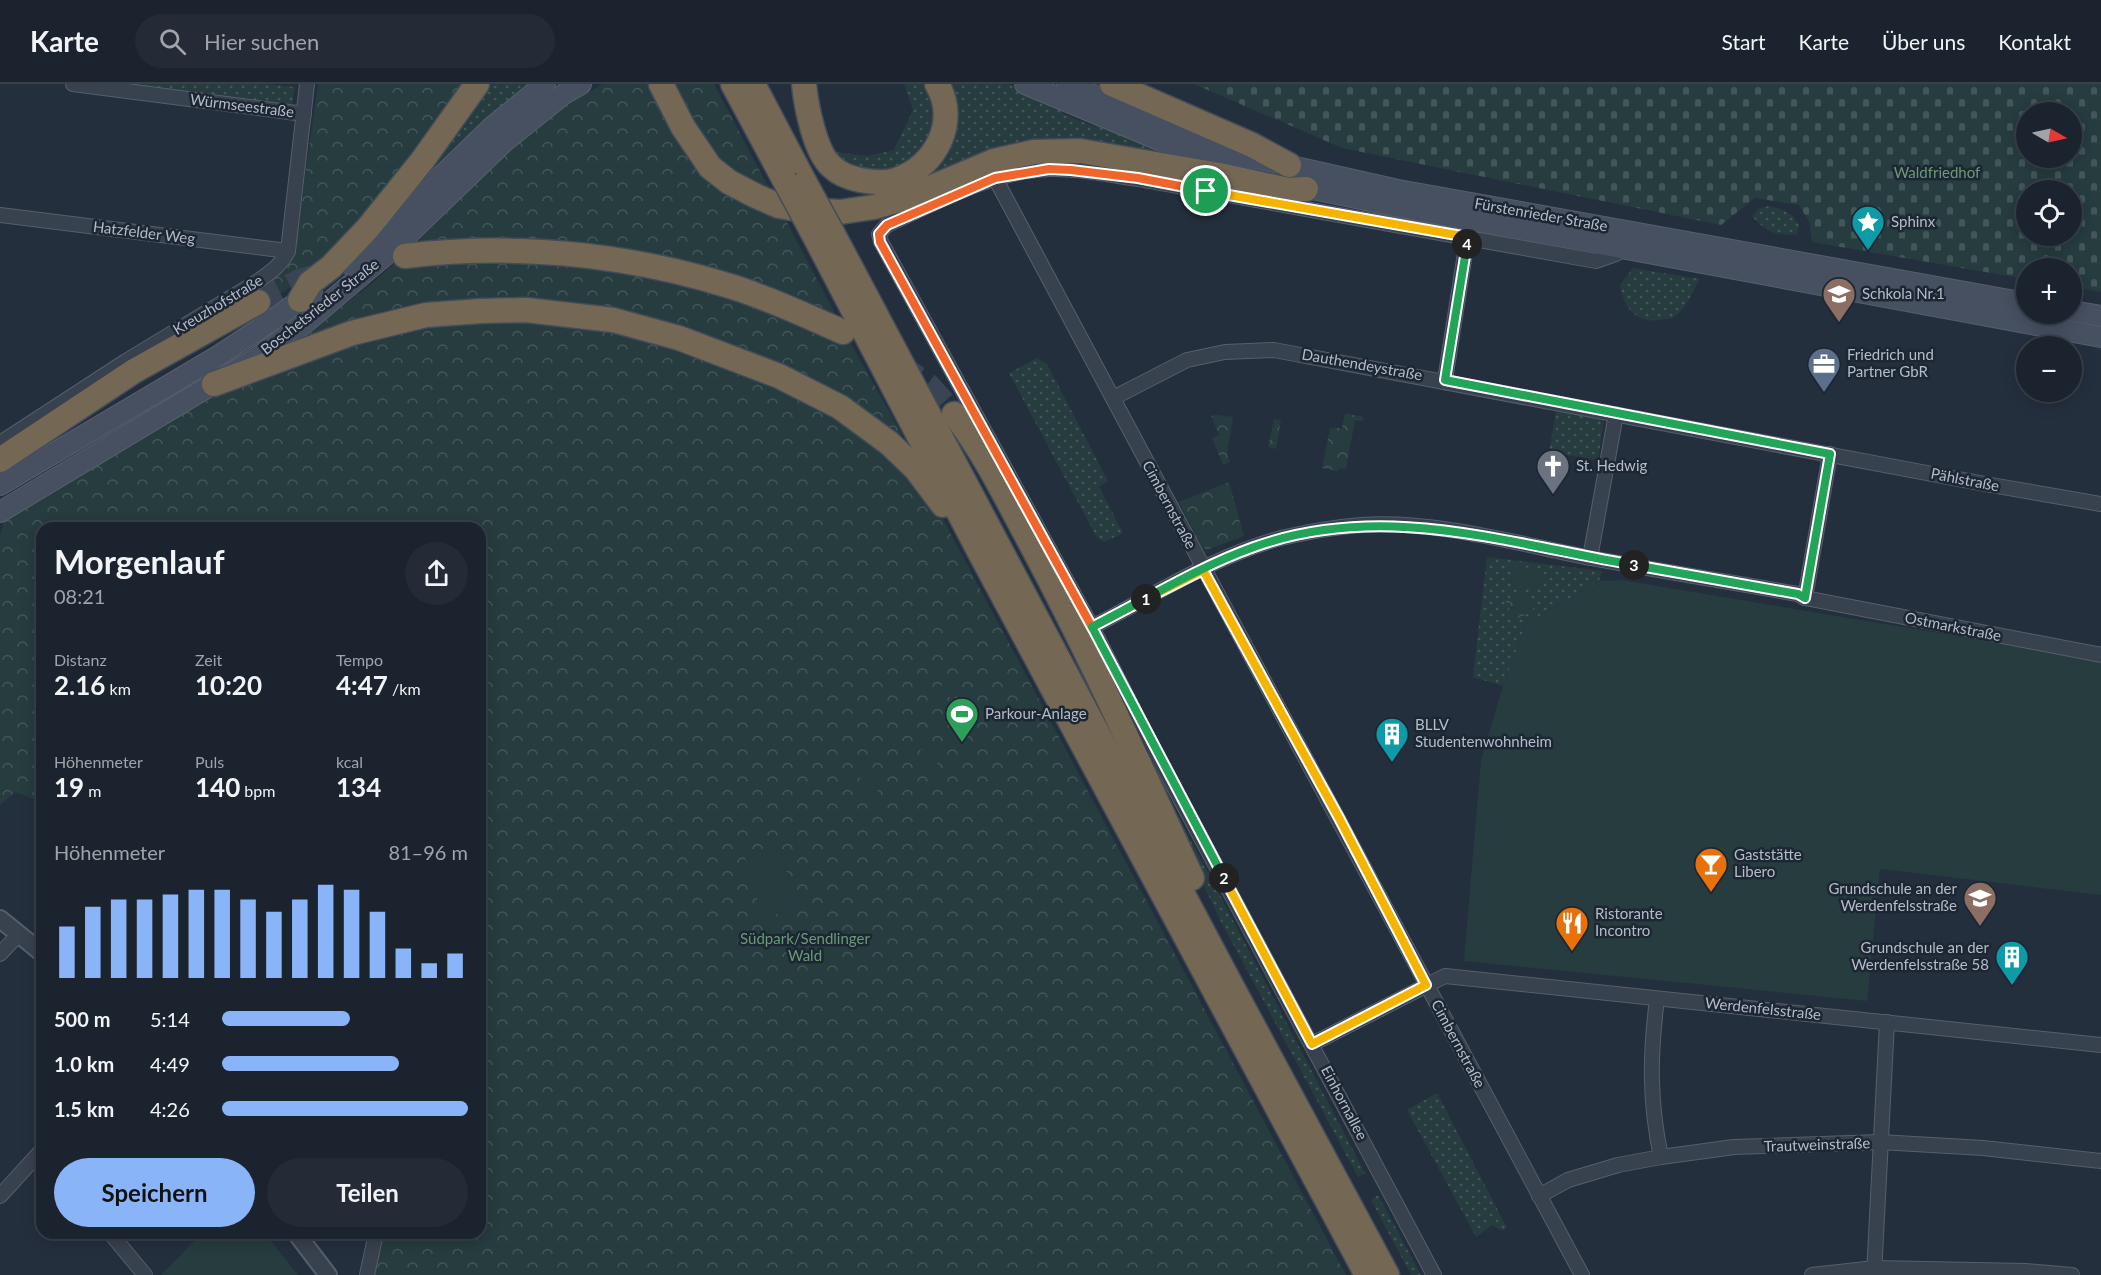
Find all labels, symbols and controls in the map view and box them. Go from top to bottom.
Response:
search box [135,14,555,68]
text: Karte [30,24,99,58]
icon: search [156,25,189,58]
text: Hier suchen [204,28,319,55]
text: Start [1721,29,1766,54]
text: Karte [1799,29,1849,54]
text: Über uns [1882,29,1965,54]
text: Kontakt [1998,29,2071,54]
street label: Würmseestraße [189,90,295,120]
north arrow [2016,102,2082,168]
map controls [2016,102,2082,402]
park label: Waldfriedhof [1894,163,1981,181]
pin [1180,165,1231,216]
icon: arrive [1189,174,1222,207]
button: locate [2016,180,2082,246]
street label: Fürstenrieder Straße [1473,193,1609,235]
place icon: Sphinx [1850,204,1886,251]
place label: Sphinx [1891,212,1936,230]
street label: Hatzfelder Weg [92,217,196,247]
pin: 4 [1452,229,1482,259]
text: 4 [1462,234,1472,253]
street label: Boschetsrieder Straße [257,255,382,358]
button: + [2016,258,2082,324]
street label: Kreuzhofstraße [169,270,266,338]
school or university icon: Schkola Nr.1 [1821,276,1857,323]
place label: Schkola Nr.1 [1862,284,1945,302]
button: − [2016,336,2082,402]
street label: Dauthendeystraße [1300,345,1424,383]
place label: Friedrich und Partner GbR [1847,345,1934,380]
office icon: Friedrich und Partner GbR [1806,346,1842,393]
church icon: St. Hedwig [1535,448,1571,495]
place label: St. Hedwig [1576,456,1647,474]
street label: Cimbernstraße [1139,457,1201,552]
street label: Pählstraße [1929,464,2001,494]
text: Morgenlauf [54,541,225,581]
button: share [405,542,468,605]
pin: 3 [1619,550,1649,580]
text: 3 [1629,555,1639,574]
text: 08:21 [54,584,105,608]
pin: 1 [1131,584,1161,614]
text: 1 [1141,589,1151,608]
street label: Ostmarkstraße [1903,608,2003,644]
text: Distanz [54,650,107,669]
text: Zeit [195,650,222,669]
text: Tempo [336,650,383,669]
text: 2.16 [54,669,105,701]
text: 10:20 [195,669,262,701]
text: 4:47 [336,669,388,701]
text: km [105,679,131,698]
text: /km [388,679,421,698]
sports icon: Parkour-Anlage [944,696,980,743]
place label: Parkour-Anlage [985,704,1087,722]
place label: BLLV Studentenwohnheim [1415,715,1552,750]
building icon: BLLV Studentenwohnheim [1374,716,1410,763]
text: Höhenmeter [54,752,143,771]
text: Puls [195,752,224,771]
text: kcal [336,752,363,771]
text: 19 [54,771,84,803]
text: 140 [195,771,240,803]
text: 134 [336,771,381,803]
text: m [84,781,101,800]
text: bpm [240,781,275,800]
text: Höhenmeter [54,840,165,864]
text: 81–96 m [388,840,468,864]
place label: Gaststätte Libero [1734,845,1802,880]
bar icon: Gaststätte Libero [1693,846,1729,893]
pin: 2 [1209,863,1239,893]
text: 2 [1219,868,1229,887]
place label: Grundschule an der Werdenfelsstraße [1828,879,1958,914]
school or university icon: Grundschule an der Werdenfelsstraße [1962,880,1998,927]
place label: Ristorante Incontro [1595,904,1663,939]
restaurant icon: Ristorante Incontro [1554,905,1590,952]
park label: Südpark/Sendlinger Wald [740,929,870,964]
place label: Grundschule an der Werdenfelsstraße 58 [1851,938,1990,973]
building icon: Grundschule an der Werdenfelsstraße 58 [1994,939,2030,986]
street label: Werdenfelsstraße [1704,993,1822,1023]
street label: Cimbernstraße [1428,996,1490,1091]
text: 500 m [54,1007,110,1031]
text: 5:14 [150,1007,190,1031]
text: 1.0 km [54,1052,114,1076]
text: 4:49 [150,1052,190,1076]
street label: Einhornallee [1318,1062,1372,1143]
text: 1.5 km [54,1097,114,1121]
text: 4:26 [150,1097,190,1121]
street label: Trautweinstraße [1763,1133,1871,1155]
button: Speichern [54,1158,255,1227]
button: Teilen [267,1158,468,1227]

